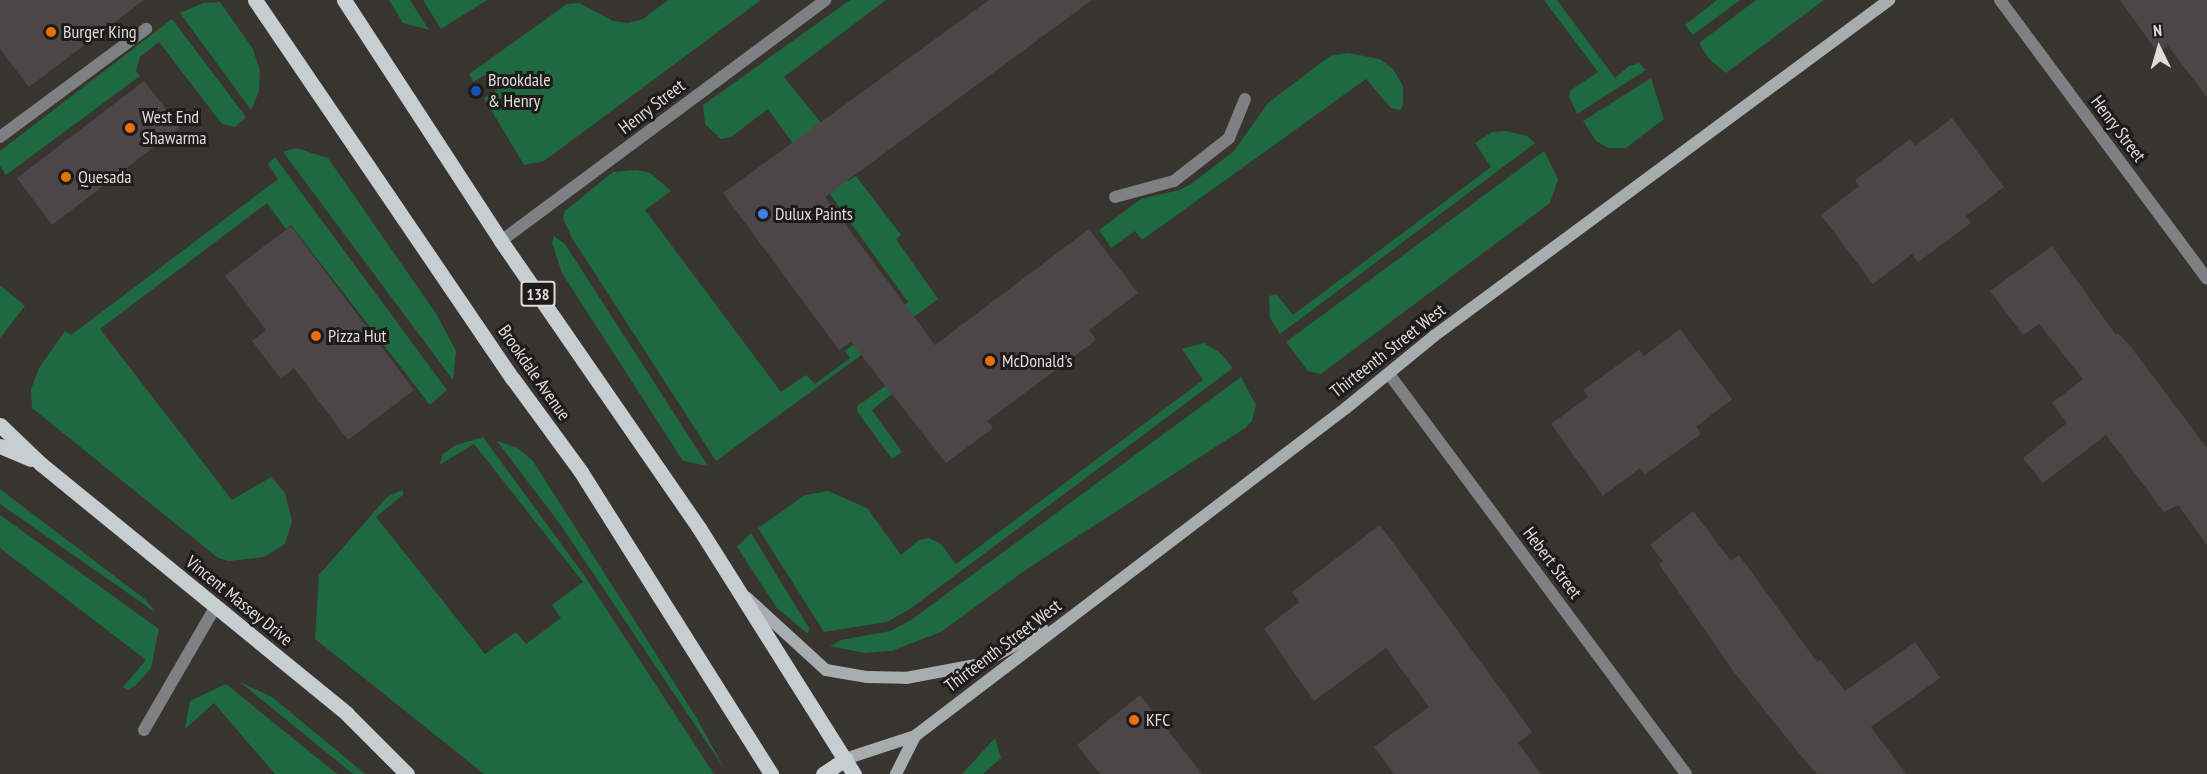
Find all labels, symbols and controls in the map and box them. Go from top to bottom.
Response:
north arrow [2129,18,2189,78]
text: N [2152,20,2163,40]
place label: Burger King [63,21,137,43]
marker: Burger King [44,25,58,39]
place label: Brookdale & Henry [488,70,551,112]
street label: Henry Street [614,75,690,139]
marker: Brookdale & Henry [469,84,483,98]
street label: Henry Street [2086,91,2150,167]
place label: West End Shawarma [142,107,206,150]
marker: West End Shawarma [123,121,137,135]
place label: Quesada [78,166,131,188]
marker: Quesada [59,170,73,184]
place label: Dulux Paints [775,203,853,225]
marker: Dulux Paints [756,207,770,221]
road number: 138 [520,281,556,307]
street label: Thirteenth Street West [1326,299,1450,403]
street label: Brookdale Avenue [493,321,575,425]
place label: Pizza Hut [328,325,386,347]
marker: Pizza Hut [309,329,323,343]
place label: McDonald's [1002,350,1073,372]
marker: McDonald's [983,354,997,368]
street label: Hebert Street [1518,523,1586,603]
street label: Vincent Massey Drive [181,551,297,651]
street label: Thirteenth Street West [940,595,1066,697]
place label: KFC [1146,709,1171,731]
marker: KFC [1127,713,1141,727]

